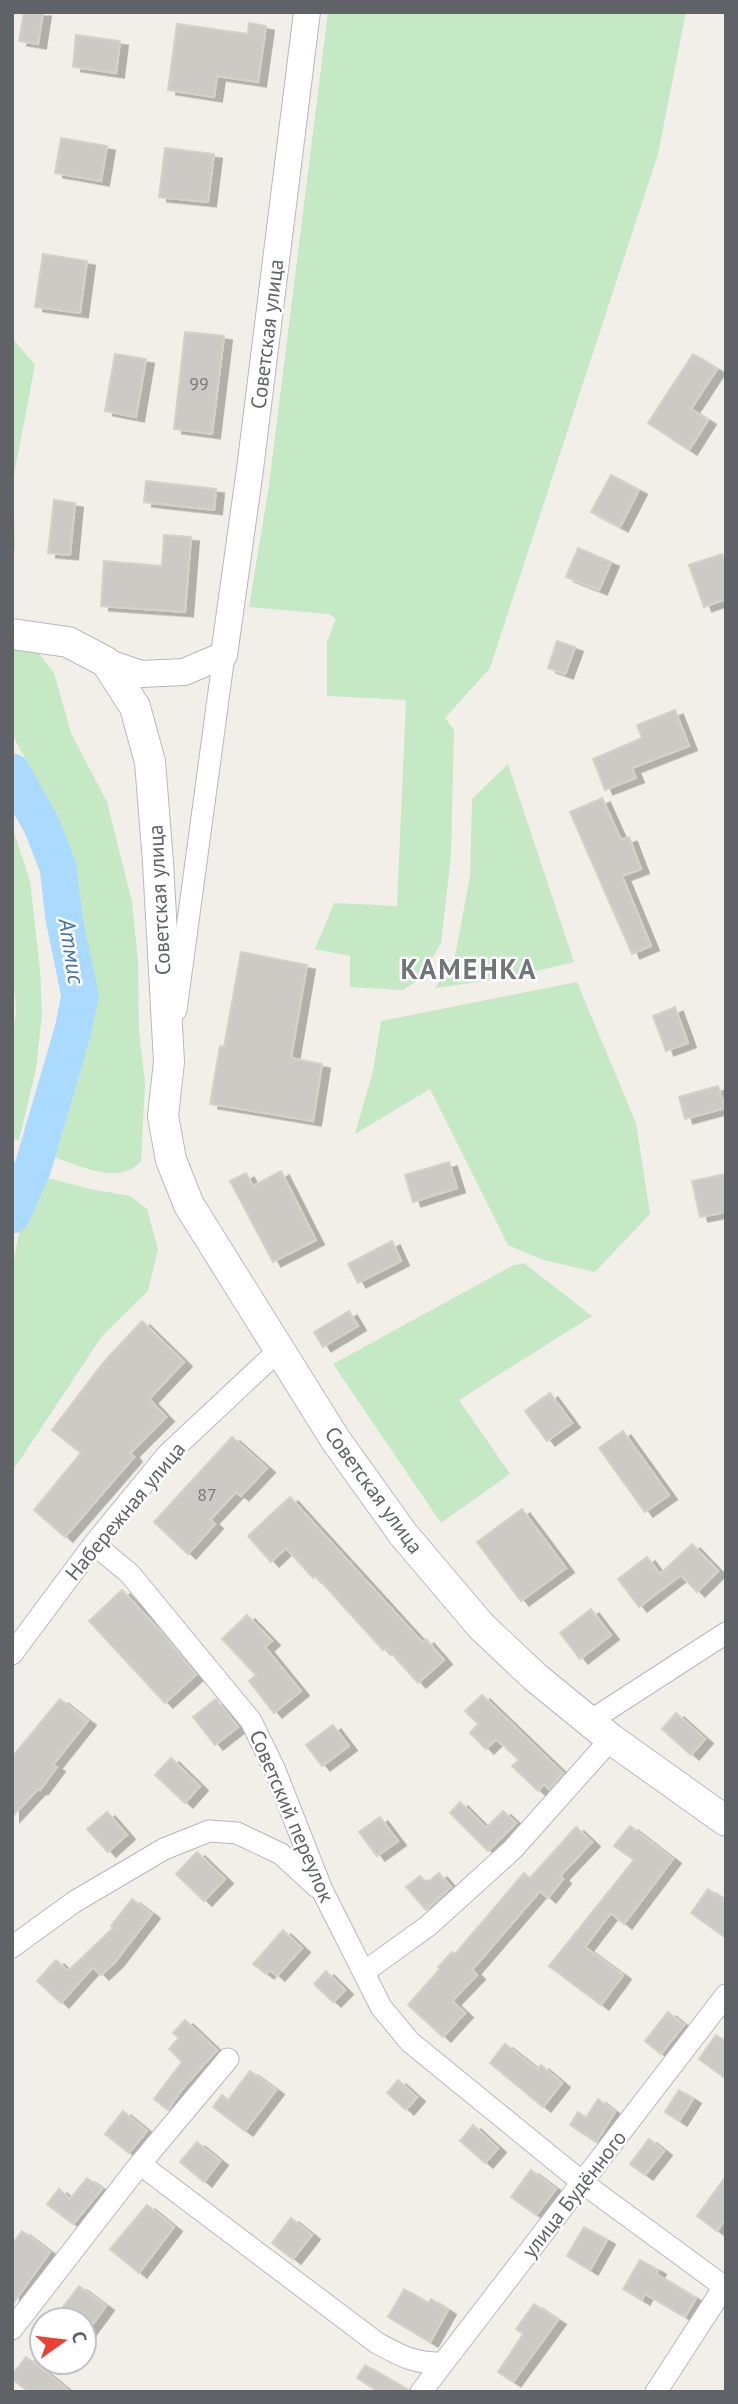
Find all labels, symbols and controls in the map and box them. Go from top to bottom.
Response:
street label: Советская улица [244,258,290,410]
house number: 99 [189,372,209,395]
street label: Советская улица [142,824,176,976]
water label: Атмис [52,915,92,986]
district label: КАМЕНКА [401,950,537,987]
street label: Советская улица [319,1421,429,1559]
street label: Набережная улица [59,1436,191,1586]
house number: 87 [197,1483,217,1506]
street label: Советский переулок [243,1726,341,1906]
street label: улица Будённого [516,2125,632,2263]
north arrow [28,2306,98,2376]
text: С [67,2329,93,2345]

